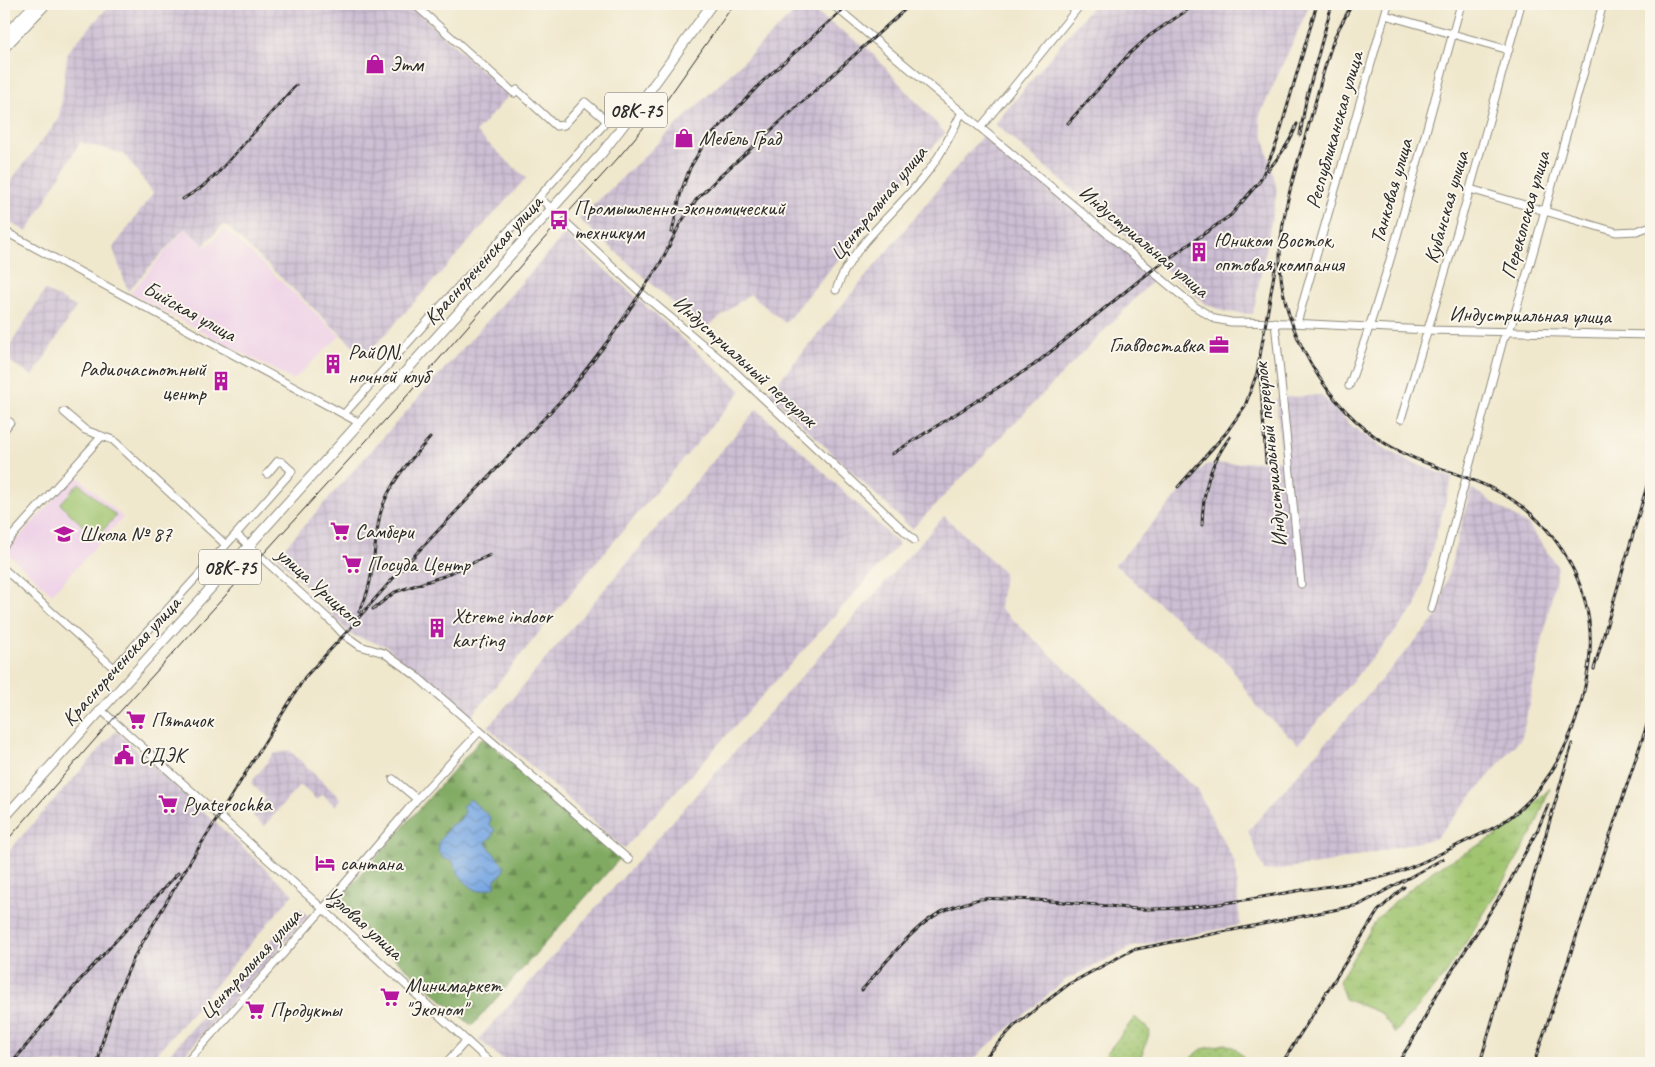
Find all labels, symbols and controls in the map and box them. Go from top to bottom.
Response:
street label: Республиканская улица [1299,46,1370,212]
place label: Этм [390,51,425,77]
shop icon: Этм [364,53,386,75]
road number: 08К-75 [605,92,667,128]
place label: Мебель Град [699,125,783,151]
shop icon: Мебель Град [673,127,695,149]
street label: Танковая улица [1364,134,1419,246]
street label: Центральная улица [824,139,934,266]
street label: Кубанская улица [1418,146,1475,266]
street label: Перекопская улица [1494,147,1556,282]
street label: Индустриальная улица [1074,179,1216,304]
street label: Краснореченская улица [418,188,550,330]
place label: Промышленно-экономический техникум [574,195,786,245]
bus stop icon: Промышленно-экономический техникум [548,209,570,231]
place label: Юником Восток, оптовая компания [1214,227,1345,277]
building icon: Юником Восток, оптовая компания [1188,241,1210,263]
street label: Бийская улица [139,275,242,348]
street label: Индустриальный переулок [667,289,824,434]
street label: Индустриальная улица [1449,301,1613,329]
place label: Главдоставка [1109,332,1206,358]
office icon: Главдоставка [1208,334,1230,356]
place label: РайON, ночной клуб [348,339,434,389]
building icon: РайON, ночной клуб [322,353,344,375]
place label: Радиочастотный центр [80,356,207,406]
street label: Индустриальный переулок [1247,359,1293,549]
building icon: Радиочастотный центр [210,370,232,392]
place label: Самбери [355,518,416,544]
supermarket icon: Самбери [329,520,351,542]
place label: Школа № 87 [79,521,173,547]
school or university icon: Школа № 87 [53,523,75,545]
street label: улица Урицкого [270,540,370,634]
road number: 08К-75 [199,550,261,584]
place label: Посуда Центр [367,551,471,577]
supermarket icon: Посуда Центр [341,553,363,575]
street label: Краснореченская улица [56,589,188,731]
place label: Xtreme indoor karting [452,603,553,653]
building icon: Xtreme indoor karting [426,617,448,639]
place label: Пятачок [151,707,215,733]
supermarket icon: Пятачок [125,709,147,731]
place label: СДЭК [139,742,189,768]
public building icon: СДЭК [113,744,135,766]
place label: Pyaterochka [183,791,273,817]
supermarket icon: Pyaterochka [157,793,179,815]
place label: сантана [340,850,405,876]
hotel icon: сантана [314,852,336,874]
street label: Узловая улица [319,881,410,967]
street label: Центральная улица [193,902,308,1025]
place label: Минимаркет "Эконом" [405,972,503,1022]
supermarket icon: Минимаркет "Эконом" [379,986,401,1008]
place label: Продукты [270,997,343,1023]
supermarket icon: Продукты [244,999,266,1021]

